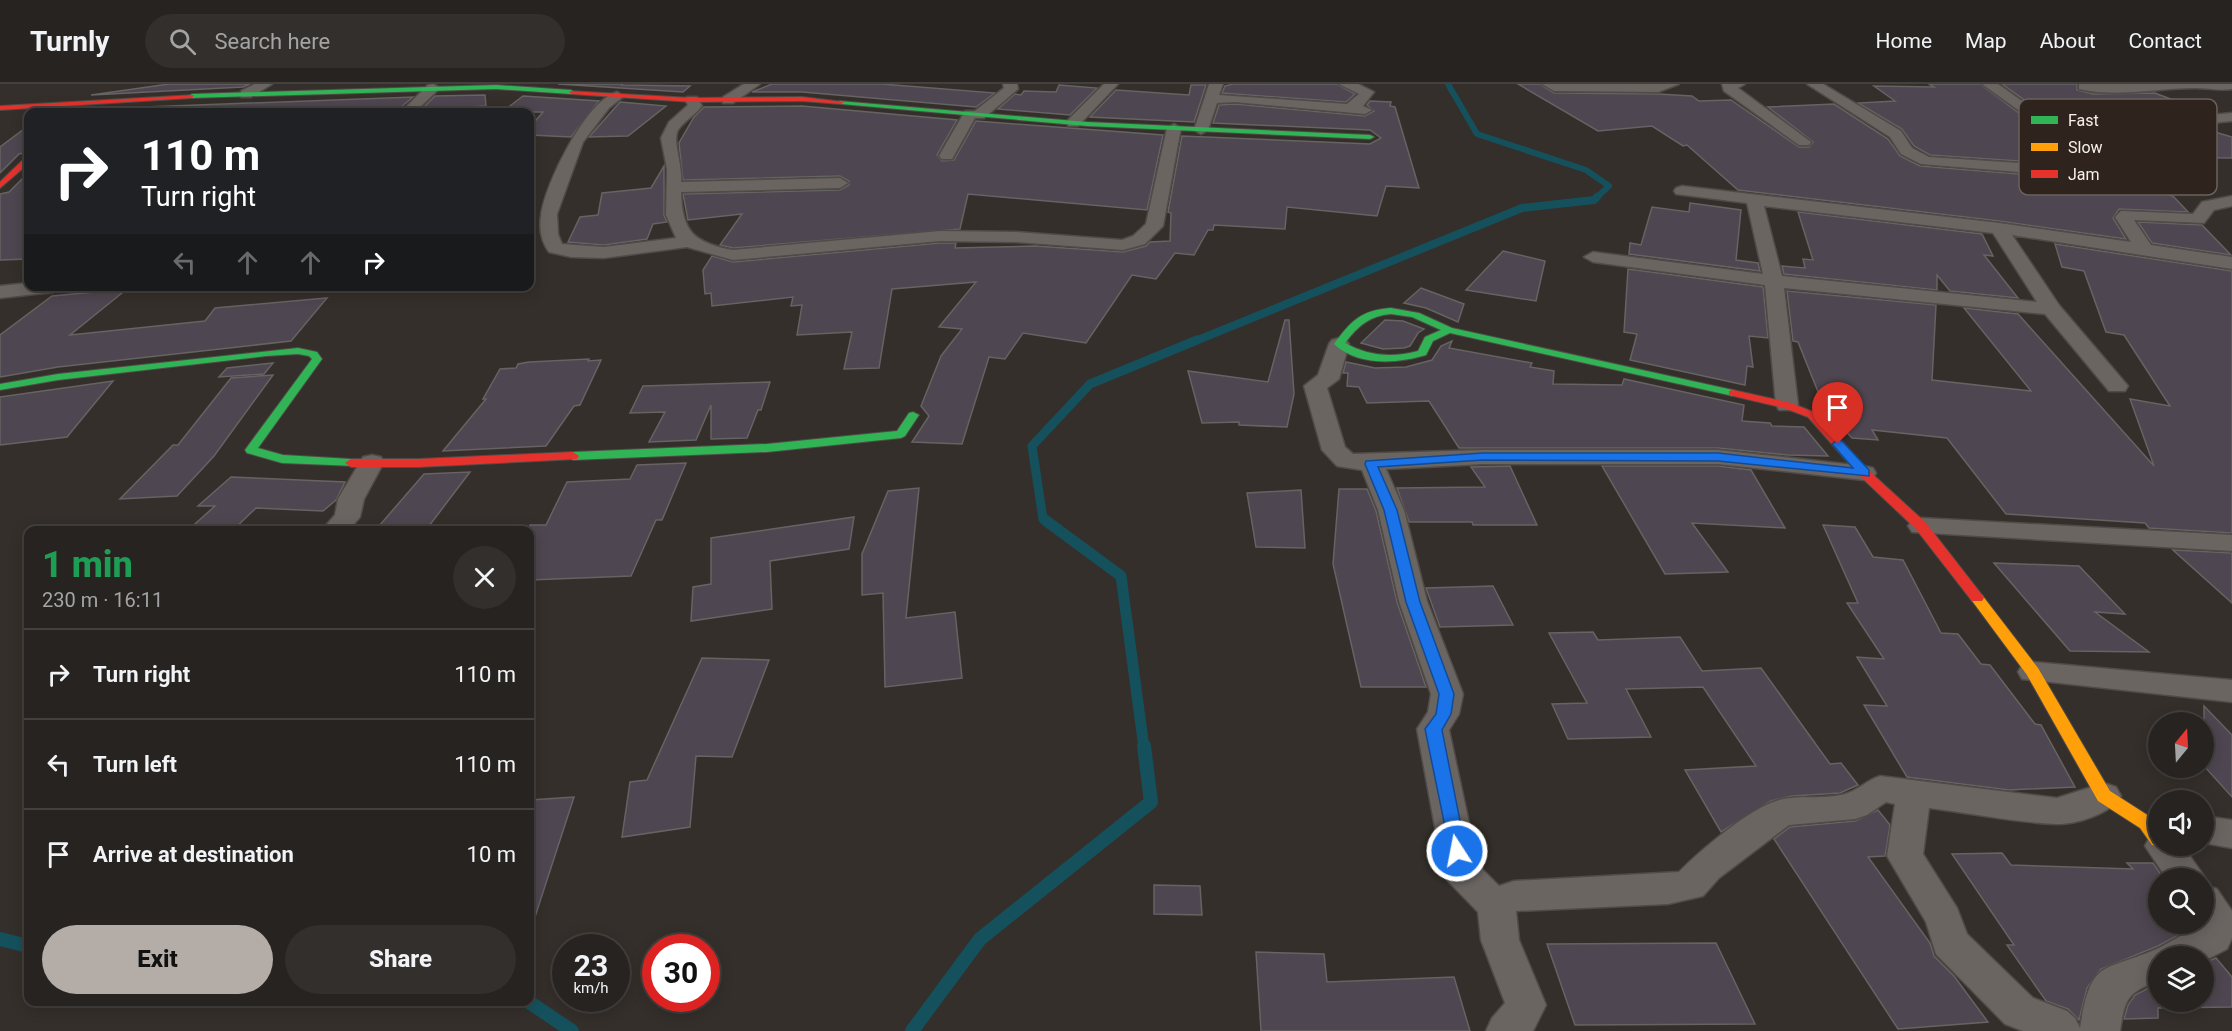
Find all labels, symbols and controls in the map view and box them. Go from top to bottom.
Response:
search box [145,14,565,68]
text: Turnly [30,25,109,58]
icon: search [166,25,199,58]
text: Search here [214,29,330,54]
text: Home [1876,29,1932,53]
text: Map [1965,29,2007,53]
text: About [2040,29,2096,53]
text: Contact [2129,29,2202,53]
legend [2019,99,2217,195]
text: Fast [2068,111,2099,130]
text: 110 m [141,131,260,180]
icon: right [42,132,120,210]
text: Slow [2068,138,2103,157]
text: Jam [2068,165,2100,184]
text: Turn right [141,181,256,213]
icon: left [168,246,201,279]
icon: ahead [231,246,264,279]
icon: ahead [294,246,327,279]
icon: right [357,246,390,279]
pin [1812,382,1863,444]
icon: arrive [1821,391,1854,424]
text: 1 min [42,544,133,586]
button: close [453,546,516,609]
text: 230 m · 16:11 [42,588,163,612]
icon: right [42,658,75,691]
text: Turn right [93,662,190,687]
text: 110 m [454,662,516,687]
north arrow [2148,712,2214,778]
map controls [2148,712,2214,1012]
icon: left [42,748,75,781]
text: Turn left [93,752,177,777]
text: 110 m [454,752,516,777]
button: sound [2148,790,2214,856]
position arrow [1425,819,1489,883]
icon: arrive [42,838,75,871]
text: Arrive at destination [93,842,294,867]
text: 10 m [467,842,516,867]
button: search [2148,868,2214,934]
button: Exit [42,925,273,994]
button: Share [285,925,516,994]
speed limit sign: 30 [642,934,720,1012]
button: layers [2148,946,2214,1012]
text: 23 [574,948,608,983]
text: km/h [573,979,609,997]

